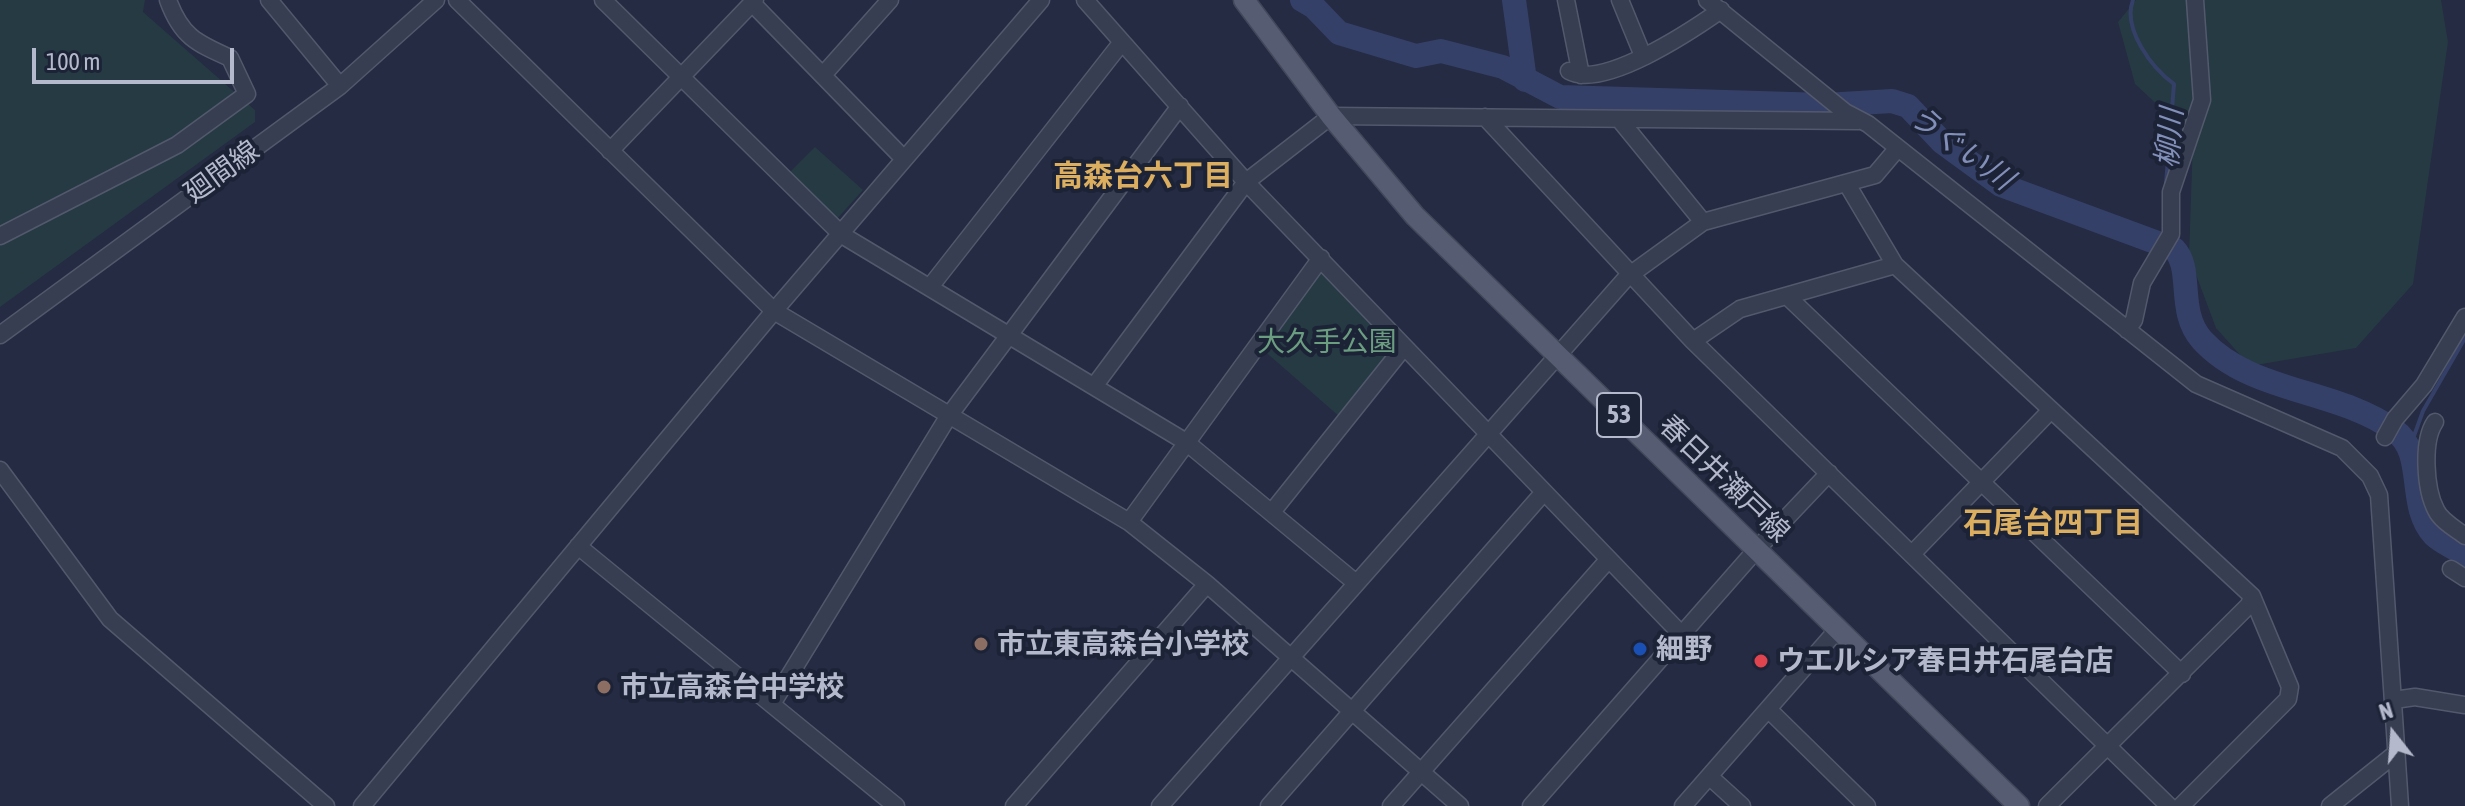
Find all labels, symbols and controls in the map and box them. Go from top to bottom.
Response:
scale bar [36,32,238,82]
text: 100 m [46,48,100,75]
water label: うぐい川 [1902,98,2020,198]
water label: 柳川 [2149,107,2191,169]
street label: 廻間線 [178,134,266,210]
district label: 高森台六丁目 [1053,159,1233,195]
park label: 大久手公園 [1257,325,1397,359]
road number: 53 [1597,393,1641,437]
street label: 春日井瀬戸線 [1652,409,1796,549]
district label: 石尾台四丁目 [1963,506,2143,542]
place label: 市立東高森台小学校 [997,627,1249,661]
place label: 細野 [1656,632,1712,666]
marker: 市立東高森台小学校 [972,635,990,653]
marker: 細野 [1631,640,1649,658]
place label: ウエルシア春日井石尾台店 [1777,644,2113,678]
marker: ウエルシア春日井石尾台店 [1752,652,1770,670]
place label: 市立高森台中学校 [620,670,844,704]
marker: 市立高森台中学校 [595,678,613,696]
north arrow [2353,694,2433,774]
text: N [2376,697,2396,725]

